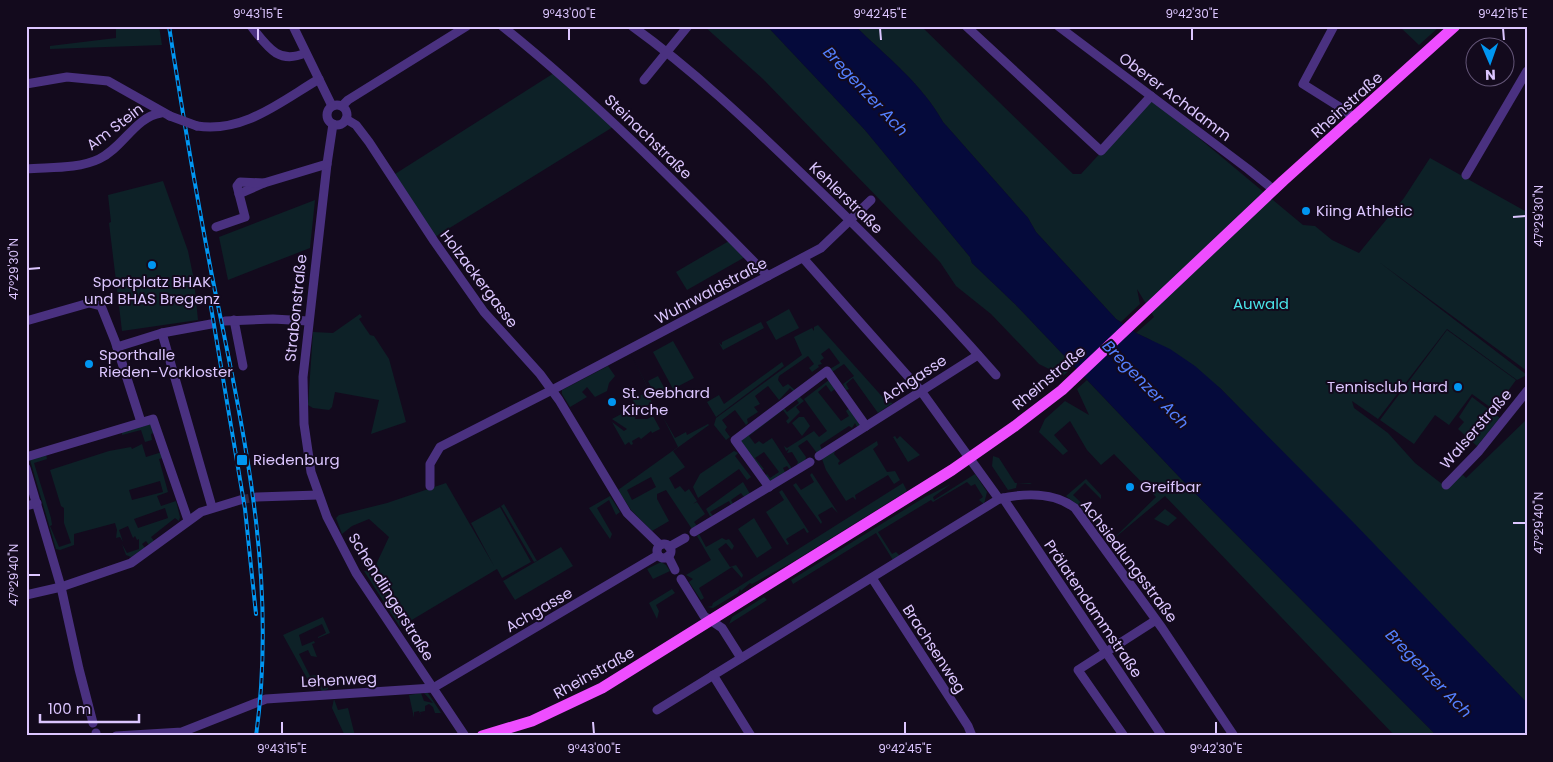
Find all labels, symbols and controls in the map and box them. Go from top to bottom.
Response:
text: 9°43'15"E [233,5,283,22]
text: 9°43'00"E [542,5,596,22]
text: 9°42'45"E [853,5,907,22]
text: 9°42'30"E [1165,5,1219,22]
text: 9°42'15"E [1478,5,1528,22]
north arrow [1466,38,1516,88]
water label: Bregenzer Ach [818,41,913,141]
street label: Oberer Achdamm [1115,47,1236,146]
text: N [1485,65,1496,85]
street label: Rheinstraße [1306,67,1387,142]
street label: Steinachstraße [600,89,697,184]
street label: Am Stein [82,98,148,155]
street label: Kehlerstraße [805,157,888,238]
text: 47°29'30"N [1530,185,1547,247]
place label: Kiing Athletic [1316,200,1413,221]
marker: Kiing Athletic [1300,205,1312,217]
street label: Holzackergasse [436,225,523,332]
text: 47°29'30"N [5,238,22,300]
street label: Wuhrwaldstraße [651,252,771,329]
street label: Strabonstraße [279,253,312,363]
marker: Sportplatz BHAK und BHAS Bregenz [146,259,158,271]
place label: Sportplatz BHAK und BHAS Bregenz [84,271,220,309]
park label: Auwald [1233,293,1289,314]
water label: Bregenzer Ach [1097,335,1194,434]
street label: Rheinstraße [1008,341,1090,415]
place label: Sporthalle Rieden-Vorkloster [99,344,233,382]
street label: Achgasse [877,350,951,408]
marker: Sporthalle Rieden-Vorkloster [83,358,95,370]
place label: Tennisclub Hard [1327,376,1448,397]
marker: Tennisclub Hard [1452,381,1464,393]
place label: St. Gebhard Kirche [622,382,710,420]
street label: Walserstraße [1435,384,1516,473]
marker: St. Gebhard Kirche [606,396,618,408]
place label: Riedenburg [253,449,340,470]
marker: Riedenburg [235,453,249,467]
place label: Greifbar [1140,476,1201,497]
marker: Greifbar [1124,481,1136,493]
text: 47°29'40"N [1530,492,1547,554]
street label: Achsiedlungsstraße [1076,495,1183,627]
street label: Schendlingerstraße [344,529,439,665]
street label: Prälatendammstraße [1039,536,1148,682]
text: 47°29'40"N [5,544,22,606]
street label: Achgasse [501,582,576,637]
street label: Brachsenweg [898,600,971,697]
water label: Bregenzer Ach [1380,624,1477,723]
street label: Rheinstraße [549,642,638,704]
street label: Lehenweg [300,667,377,692]
scale bar [40,692,139,724]
text: 100 m [48,698,91,719]
text: 9°43'15"E [257,740,307,757]
text: 9°43'00"E [567,740,621,757]
text: 9°42'45"E [878,740,932,757]
text: 9°42'30"E [1189,740,1243,757]

